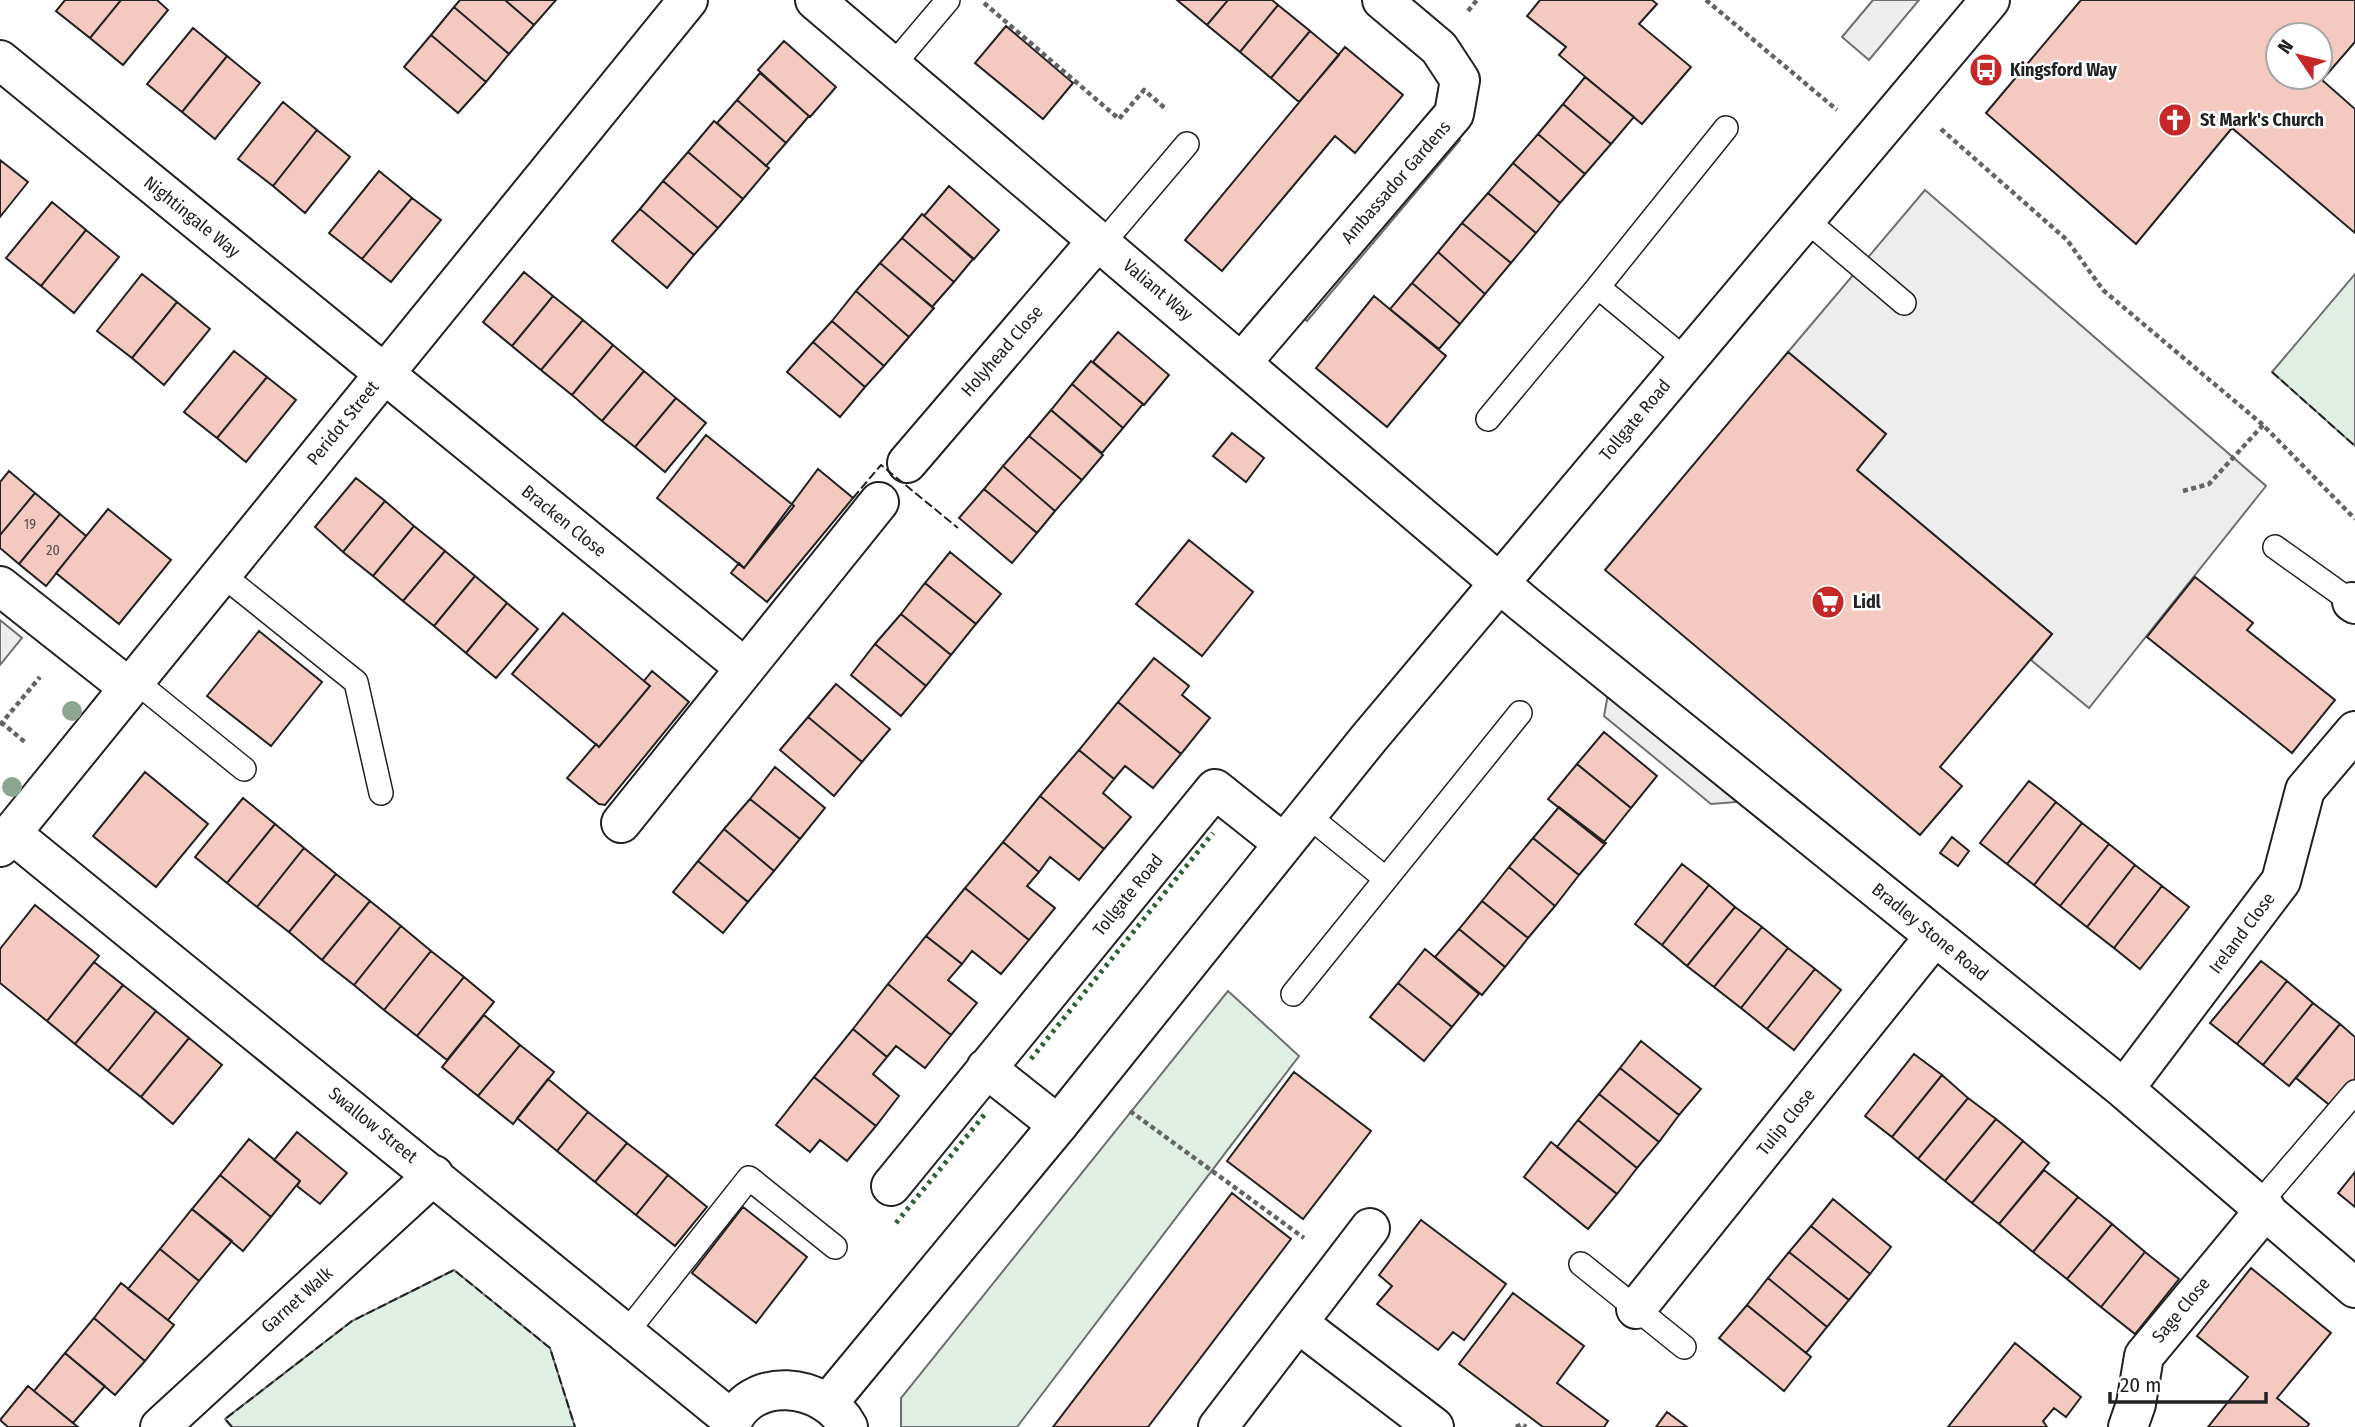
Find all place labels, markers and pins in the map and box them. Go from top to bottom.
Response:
bus stop icon: Kingsford Way [1967,51,2005,89]
place label: Kingsford Way [2010,59,2117,81]
church icon: St Mark's Church [2156,101,2194,139]
place label: St Mark's Church [2200,109,2324,131]
supermarket icon: Lidl [1809,583,1847,621]
place label: Lidl [1853,591,1881,613]

